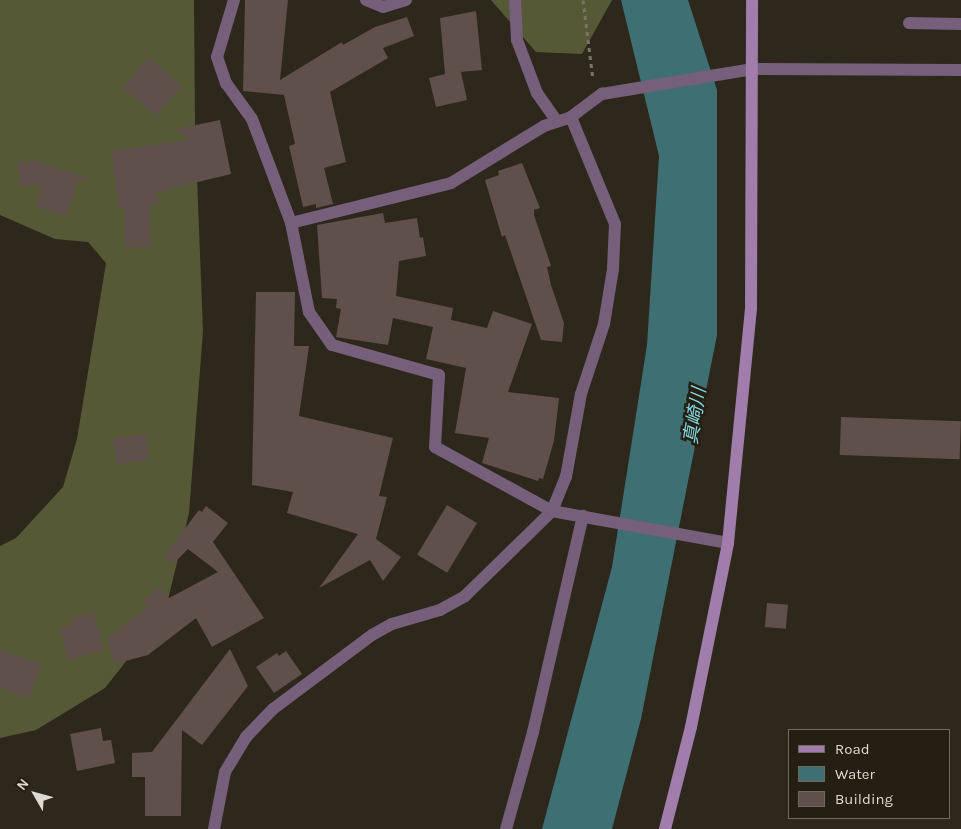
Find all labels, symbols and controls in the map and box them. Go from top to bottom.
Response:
water label: 真崎川 [680,386,712,446]
legend [788,729,951,819]
text: Road [835,740,870,758]
text: Water [835,765,875,783]
north arrow [10,769,60,819]
text: N [13,775,33,794]
text: Building [835,790,893,808]

